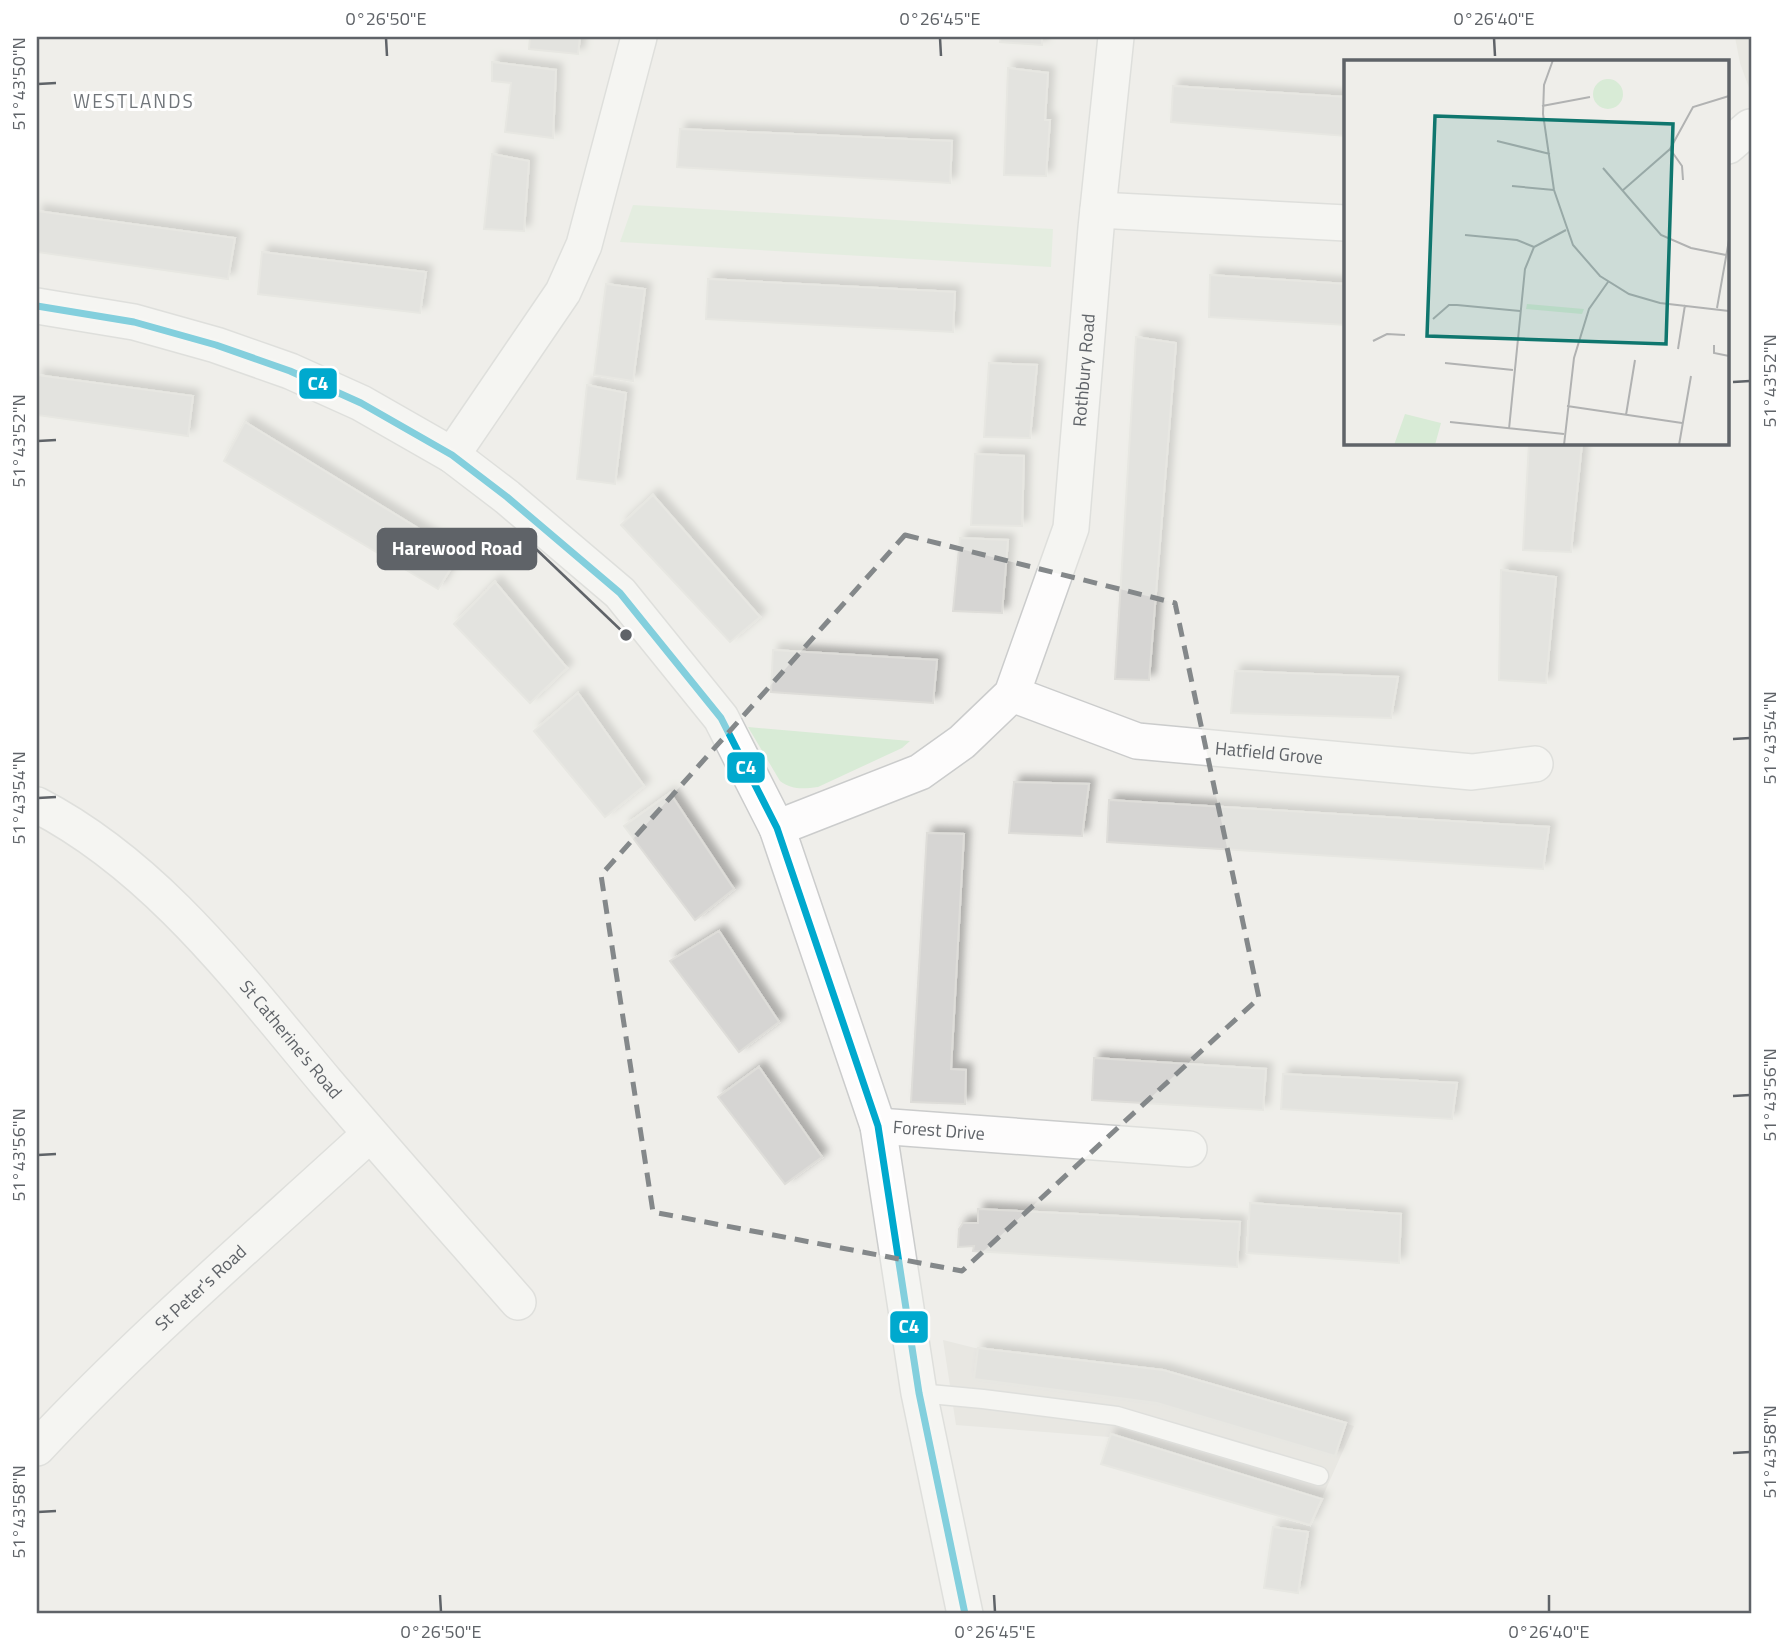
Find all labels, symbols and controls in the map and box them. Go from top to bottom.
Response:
text: 0°26'50"E [346,5,426,32]
text: 0°26'45"E [900,5,980,32]
text: 0°26'40"E [1454,5,1534,32]
text: 51°43'50"N [5,37,32,131]
inset map [1344,60,1730,444]
district label: WESTLANDS [73,86,195,115]
street label: Rothbury Road [1065,313,1102,428]
text: 51°43'52"N [1756,334,1783,428]
line badge: C4 [298,367,338,400]
text: C4 [308,368,328,397]
text: 51°43'52"N [5,394,32,488]
callout: Harewood Road [378,529,536,569]
text: Harewood Road [392,533,522,562]
text: 51°43'54"N [1756,691,1783,785]
street label: Hatfield Grove [1214,734,1324,771]
text: 51°43'54"N [5,751,32,845]
line badge: C4 [726,751,766,784]
text: C4 [736,752,756,781]
street label: St Catherine's Road [233,974,349,1105]
text: 51°43'56"N [1756,1048,1783,1142]
text: 51°43'56"N [5,1108,32,1202]
street label: Forest Drive [892,1113,986,1147]
street label: St Peter's Road [148,1238,252,1337]
line badge: C4 [889,1310,929,1344]
text: C4 [899,1311,919,1340]
text: 51°43'58"N [1756,1405,1783,1499]
text: 51°43'58"N [5,1465,32,1559]
text: 0°26'50"E [401,1618,481,1645]
text: 0°26'45"E [955,1618,1035,1645]
text: 0°26'40"E [1509,1618,1589,1645]

